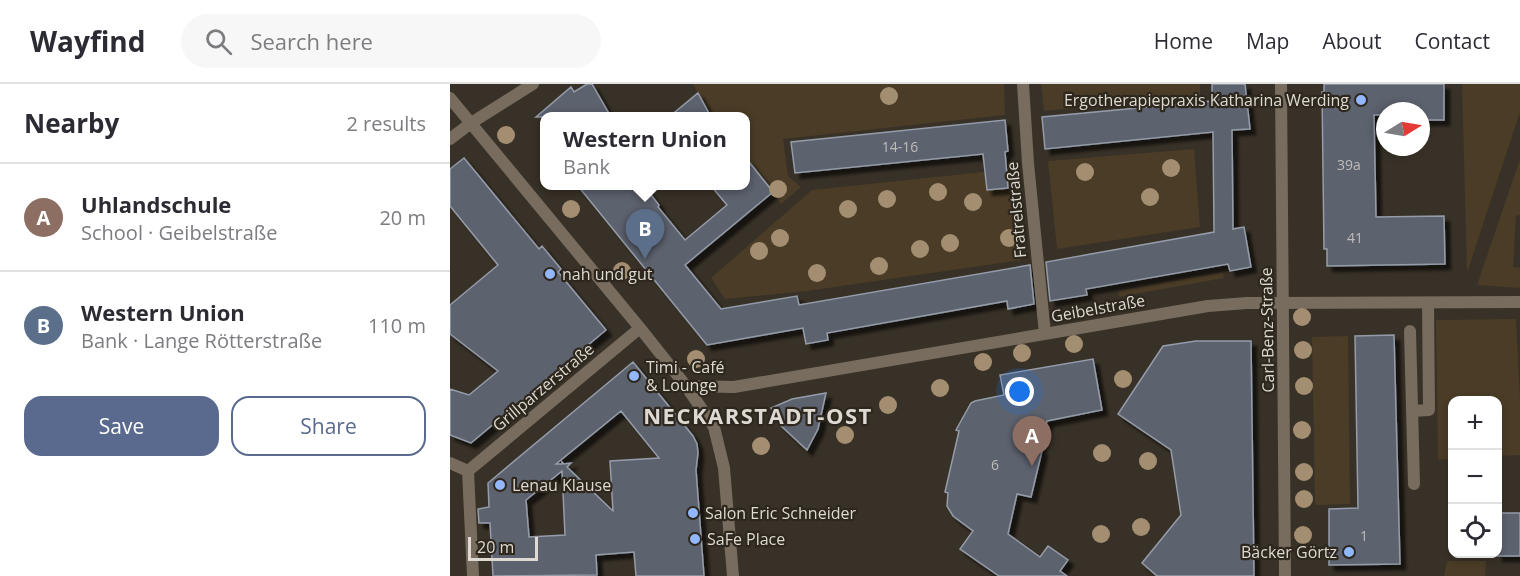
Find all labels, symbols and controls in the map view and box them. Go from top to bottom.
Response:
search box [181,14,601,68]
text: Wayfind [30,22,145,60]
icon: search [202,25,235,58]
text: Search here [250,26,373,56]
text: Home [1154,27,1213,55]
text: Map [1246,27,1289,55]
text: About [1322,27,1382,55]
text: Contact [1415,27,1490,55]
place label: Ergotherapiepraxis Katharina Werding [1064,89,1349,111]
marker: Ergotherapiepraxis Katharina Werding [1354,93,1368,107]
north arrow [1376,102,1430,156]
text: Nearby [24,105,119,141]
text: 2 results [346,110,426,137]
popup [540,112,750,190]
text: Western Union [563,123,727,153]
house number: 14-16 [882,137,918,156]
text: Bank [563,153,610,180]
house number: 39a [1337,155,1361,174]
street label: Fratrelstraße [1001,161,1031,259]
text: Uhlandschule [81,189,231,219]
text: A [37,204,50,231]
text: 20 m [379,204,426,231]
pin: B [626,210,664,259]
text: School · Geibelstraße [81,219,278,246]
house number: 41 [1347,228,1363,247]
place label: nah und gut [562,263,653,285]
marker: nah und gut [543,267,557,281]
street label: Carl-Benz-Straße [1255,267,1279,393]
street label: Geibelstraße [1049,289,1147,327]
text: Western Union [81,297,245,327]
text: B [37,312,50,339]
text: 110 m [368,312,426,339]
text: Bank · Lange Rötterstraße [81,327,322,354]
street label: Grillparzerstraße [488,338,598,436]
place label: Timi - Café & Lounge [646,356,725,396]
marker: Timi - Café & Lounge [627,369,641,383]
your location [1005,377,1034,406]
button: Save [24,396,219,456]
button: Share [231,396,426,456]
map controls [1448,396,1502,558]
button: + [1448,396,1502,450]
district label: NECKARSTADT-OST [643,400,873,430]
pin: A [1012,416,1052,466]
button: − [1448,450,1502,504]
house number: 6 [991,455,999,474]
place label: Lenau Klause [512,474,611,496]
marker: Lenau Klause [493,478,507,492]
place label: Salon Eric Schneider [705,502,856,524]
button: locate [1448,504,1502,558]
marker: Salon Eric Schneider [686,506,700,520]
house number: 1 [1360,526,1368,545]
place label: SaFe Place [707,528,785,550]
marker: SaFe Place [688,532,702,546]
scale bar [468,534,538,562]
text: 20 m [477,536,514,558]
place label: Bäcker Görtz [1241,541,1337,563]
marker: Bäcker Görtz [1342,545,1356,559]

